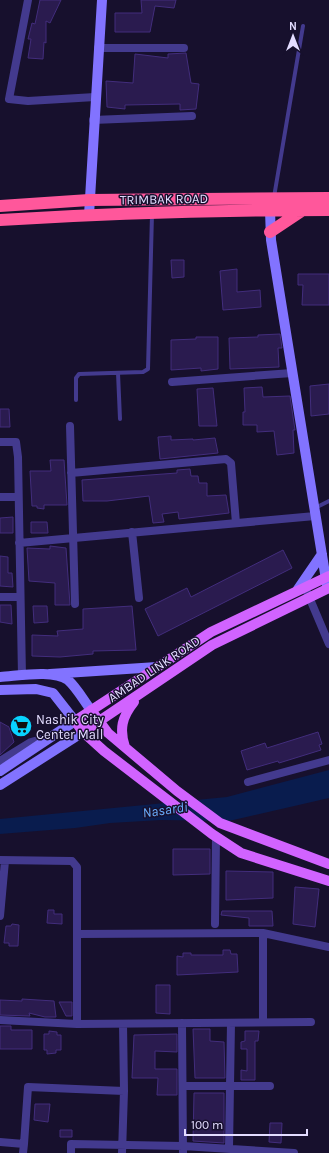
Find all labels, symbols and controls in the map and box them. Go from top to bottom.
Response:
north arrow [273,16,313,56]
text: N [289,20,297,33]
street label: TRIMBAK ROAD [120,191,208,207]
street label: AMBAD LINK ROAD [105,633,203,705]
place label: Nashik City Center Mall [36,712,104,742]
supermarket icon: Nashik City Center Mall [8,713,34,739]
water label: Nasardi [141,798,189,822]
scale bar [185,1111,307,1137]
text: 100 m [191,1118,223,1132]

